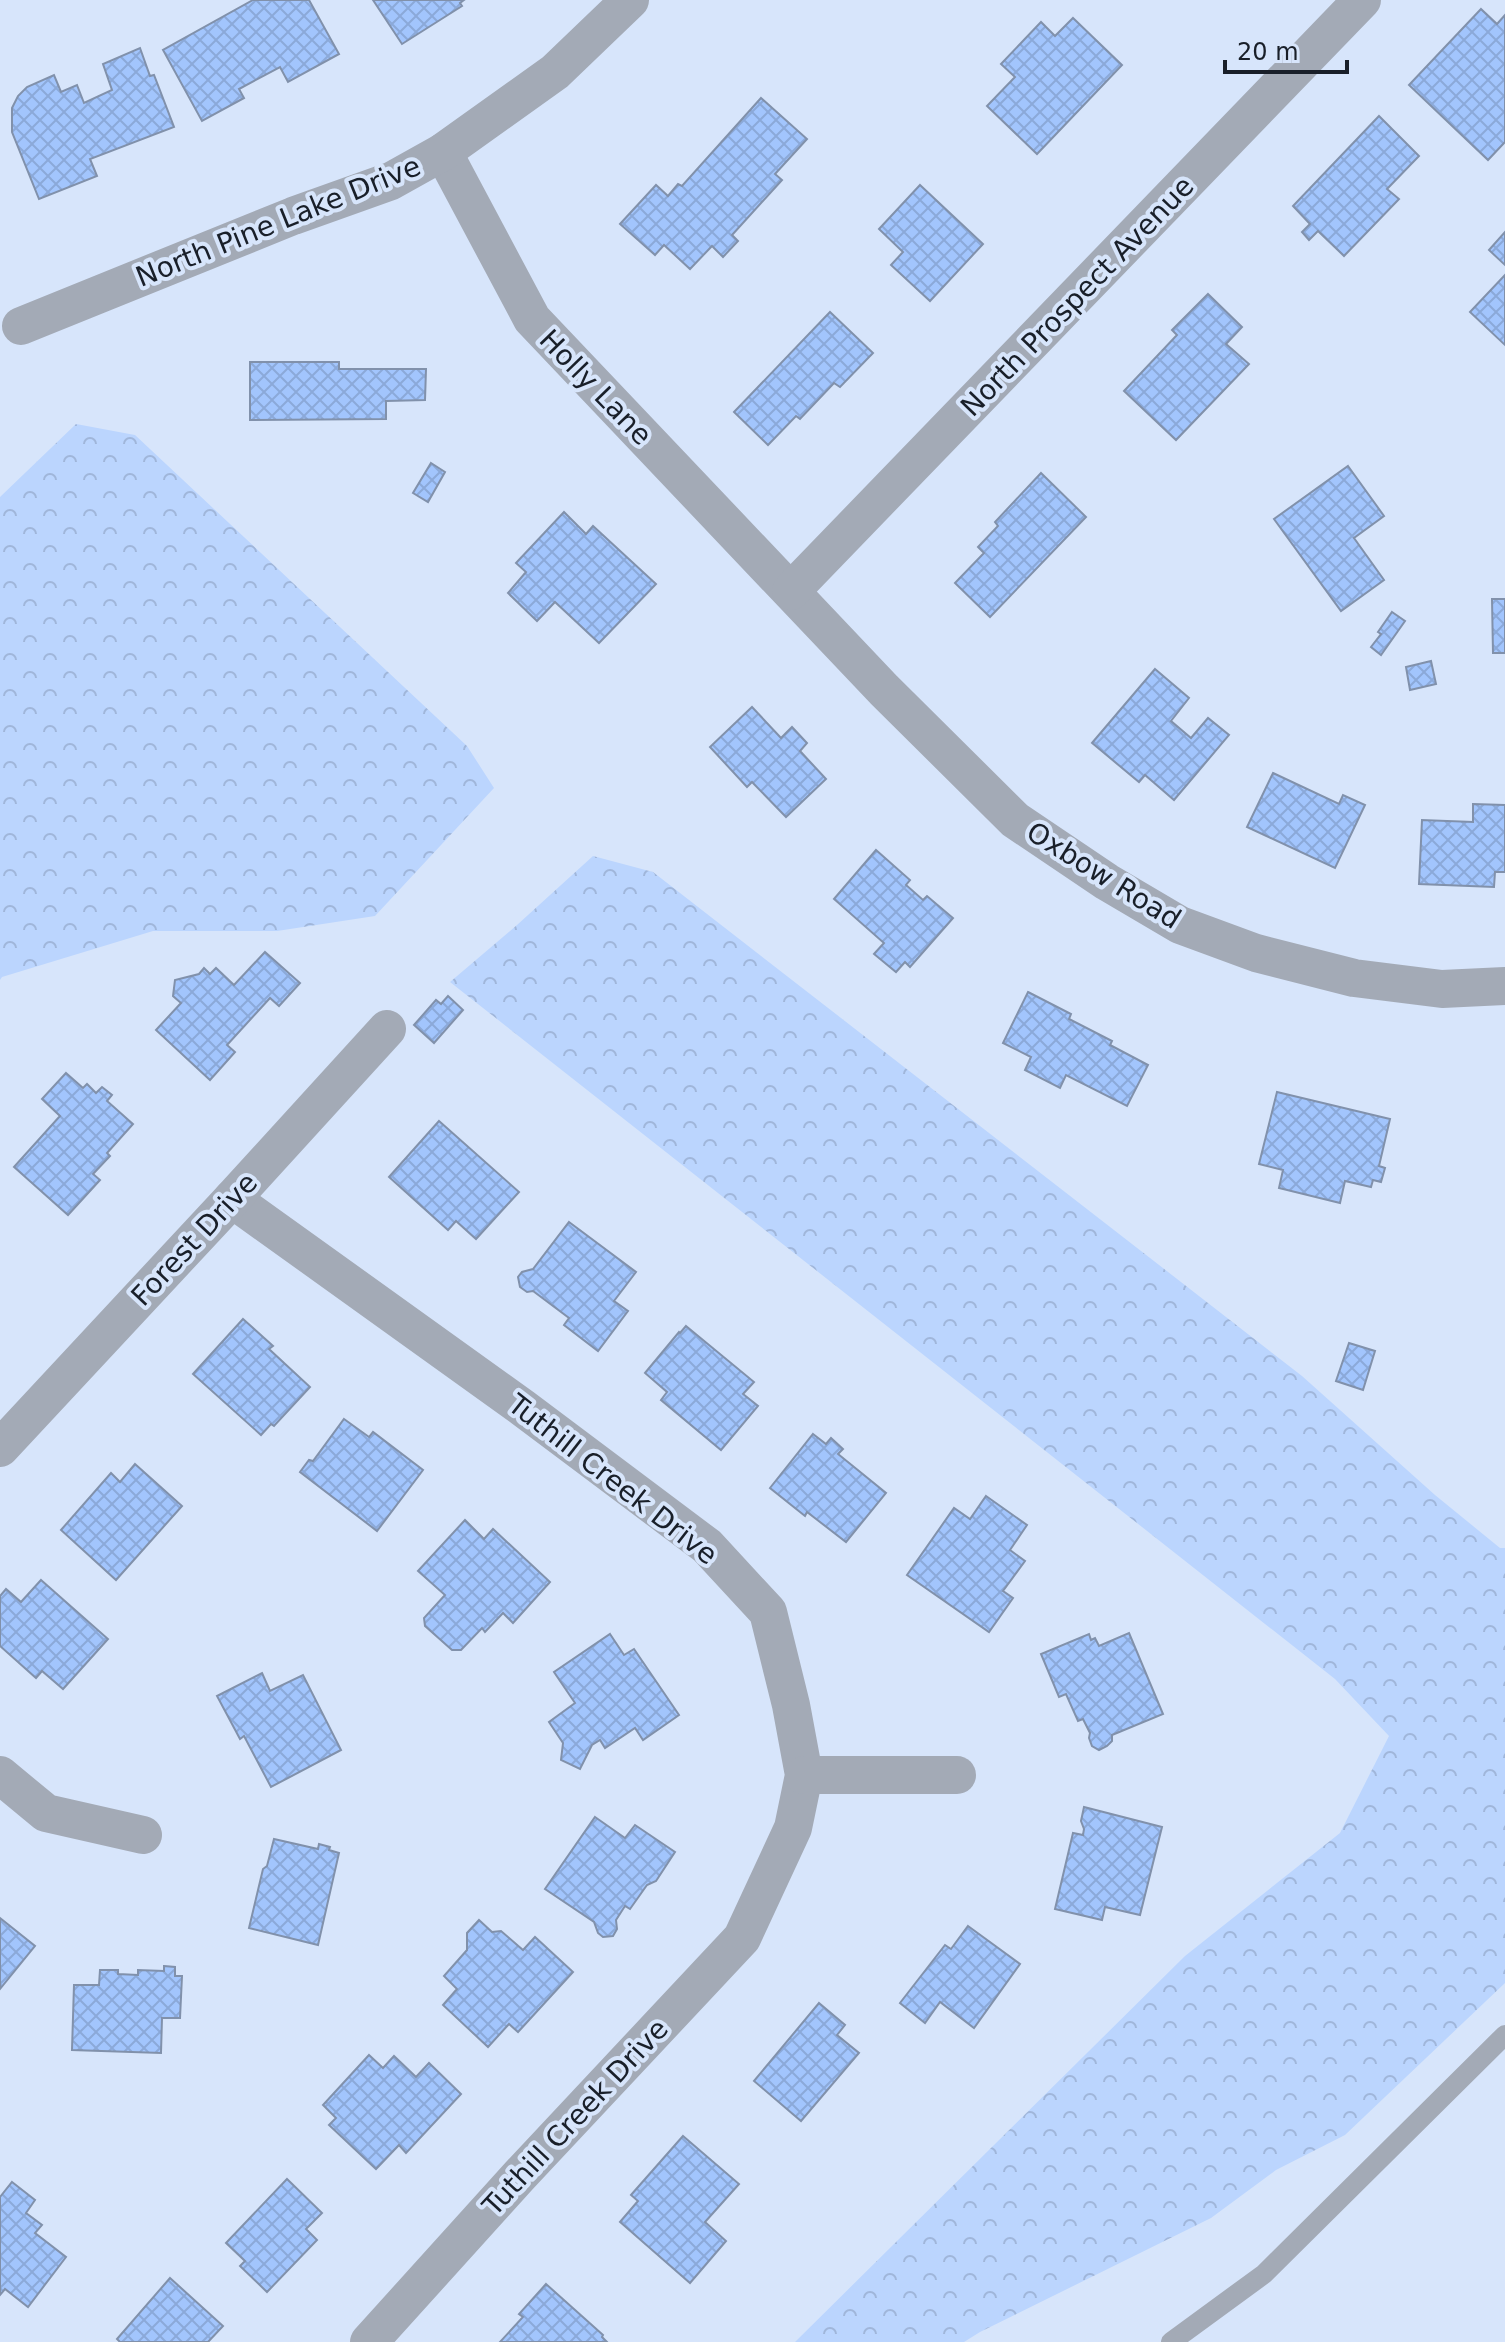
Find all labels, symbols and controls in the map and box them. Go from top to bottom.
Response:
scale bar [1225,24,1347,74]
text: 20 m [1237,38,1299,66]
street label: North Pine Lake Drive [131,149,425,294]
street label: North Prospect Avenue [954,170,1201,423]
street label: Holly Lane [533,323,659,452]
street label: Oxbow Road [1021,815,1187,936]
street label: Forest Drive [125,1166,264,1313]
street label: Tuthill Creek Drive [501,1387,724,1571]
street label: Tuthill Creek Drive [475,2012,675,2223]

